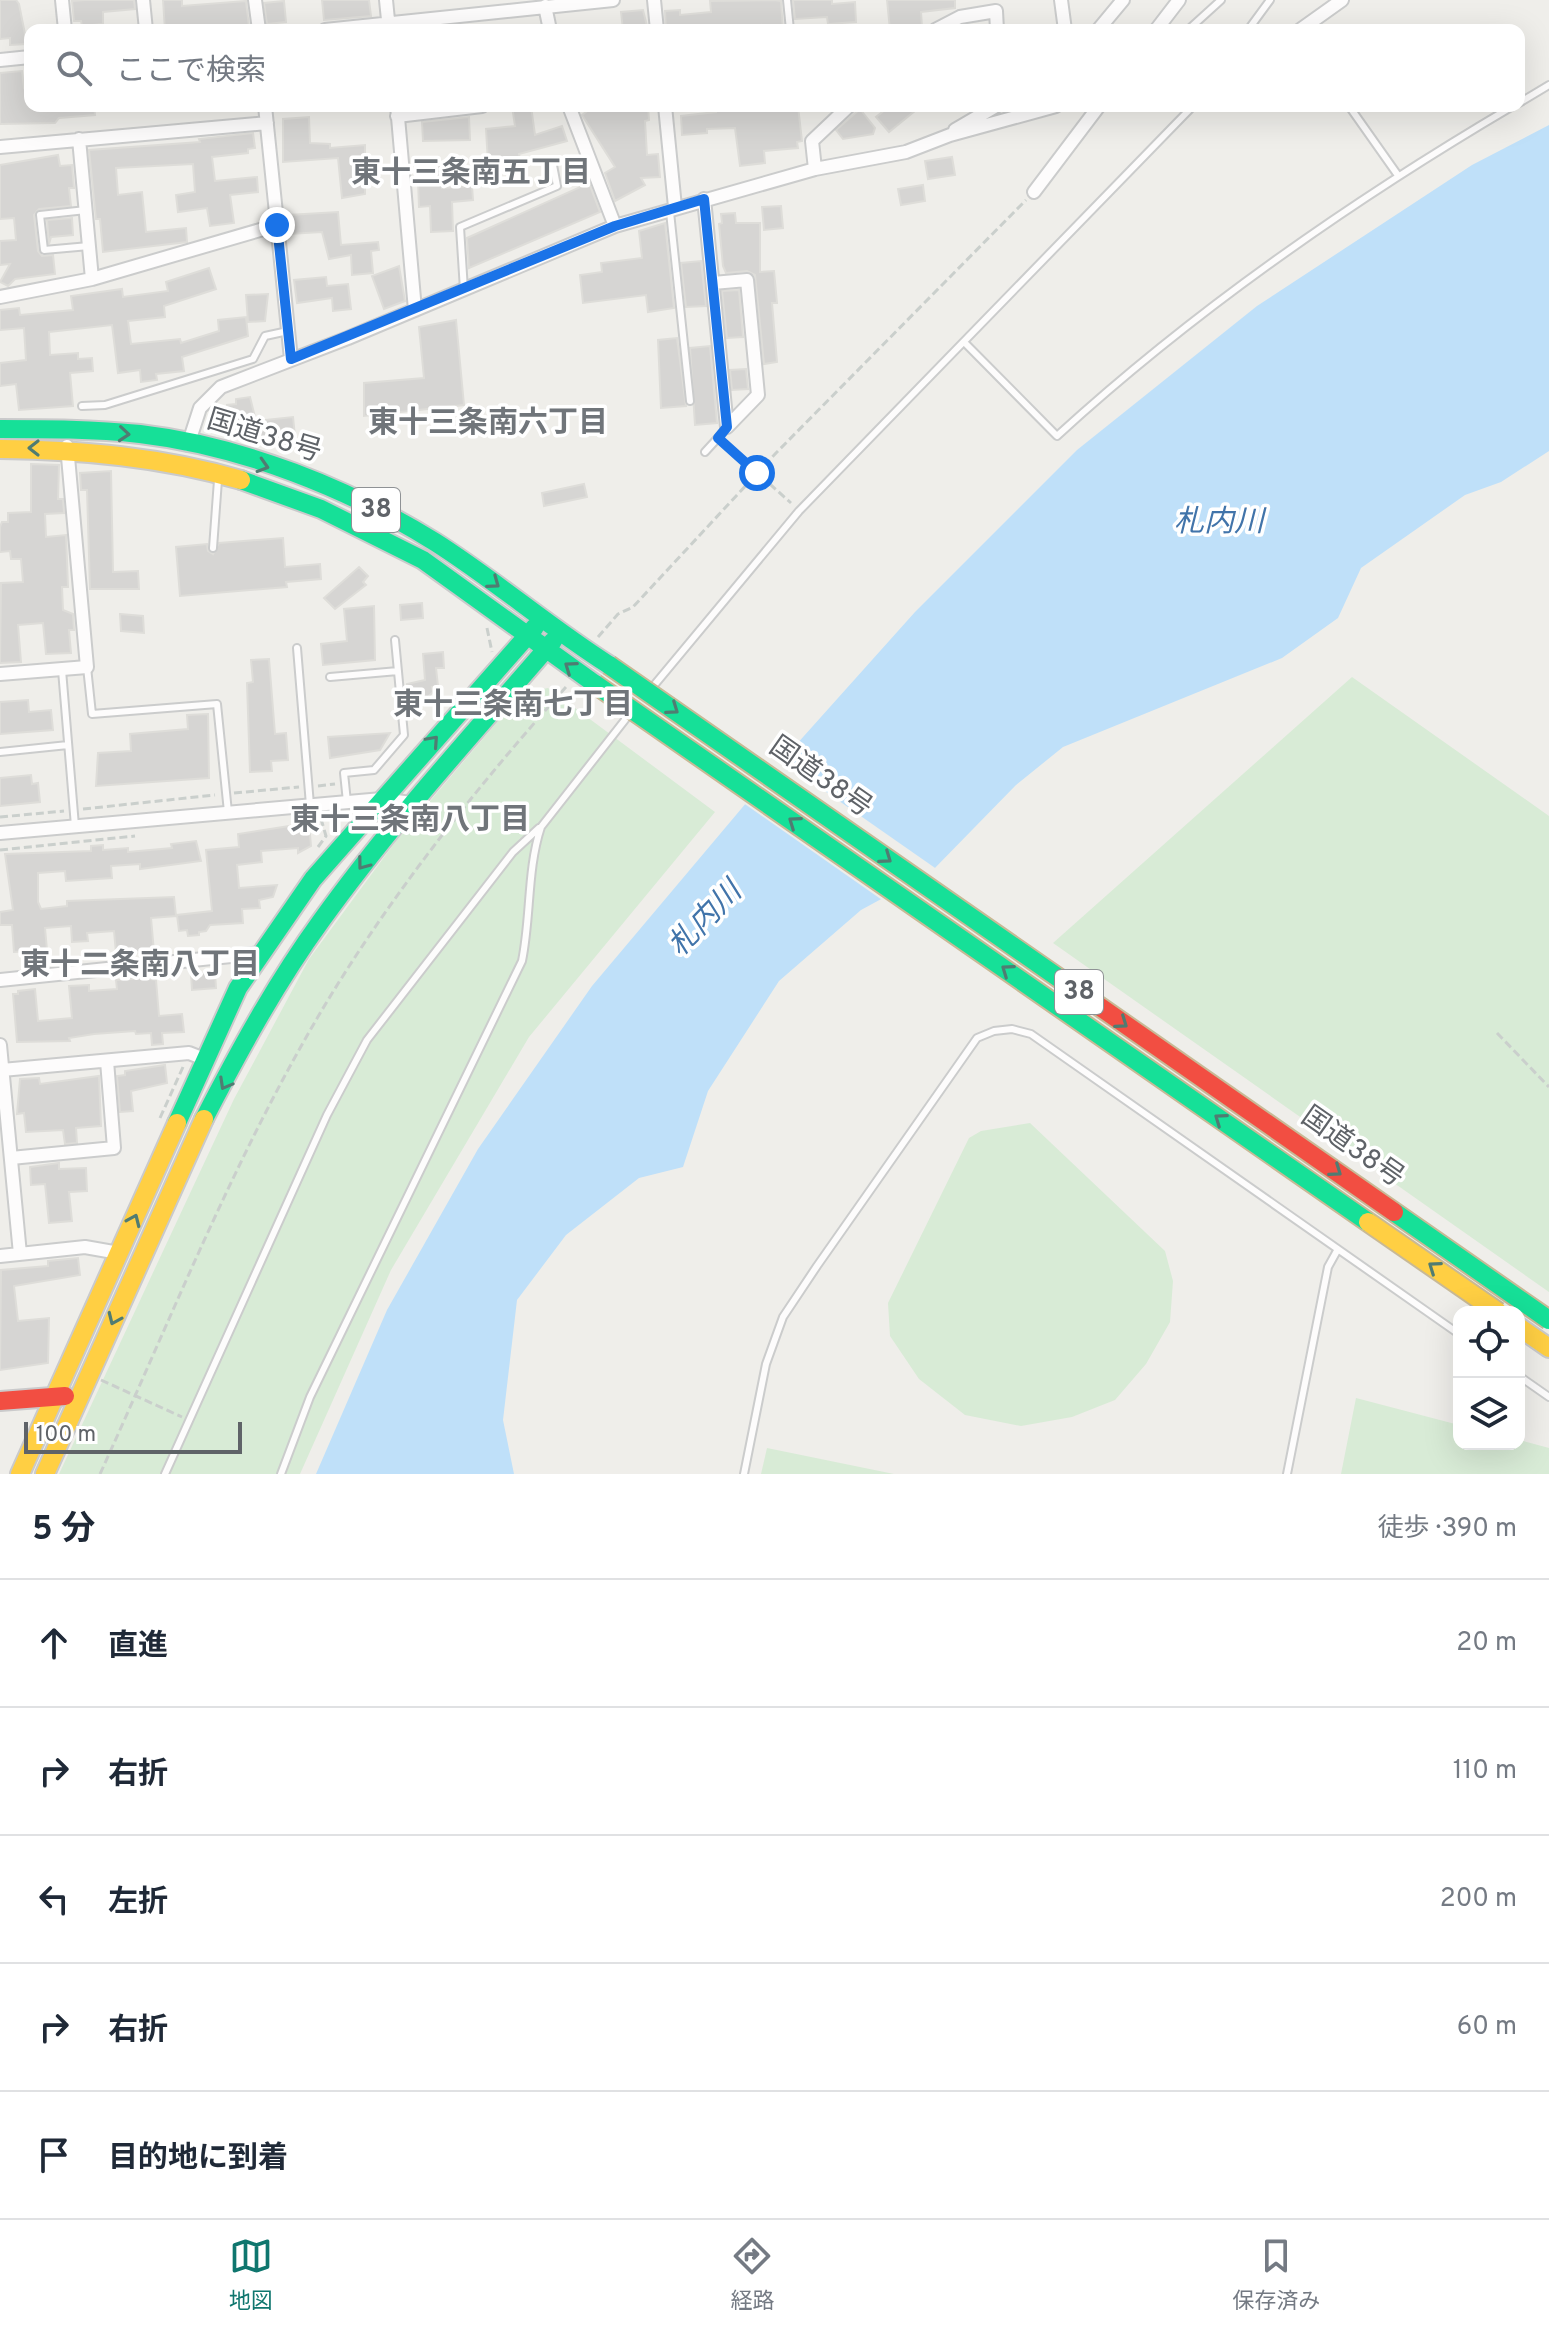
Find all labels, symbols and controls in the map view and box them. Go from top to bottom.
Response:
search box [24,24,1525,112]
icon: search [52,46,96,90]
text: ここで検索 [116,54,266,91]
district label: 東十三条南五丁目 [351,156,591,193]
route end [259,207,295,243]
street label: 国道38号 [202,403,326,471]
district label: 東十三条南六丁目 [368,406,608,443]
one-way arrow [118,425,131,442]
one-way arrow [27,440,40,457]
route start [739,455,775,491]
one-way arrow [255,456,269,472]
road number: 38 [352,488,400,532]
water label: 札内川 [1174,505,1267,542]
one-way arrow [485,573,499,587]
one-way arrow [565,662,579,677]
district label: 東十三条南七丁目 [393,688,633,725]
one-way arrow [664,699,678,714]
street label: 国道38号 [761,729,879,827]
one-way arrow [424,735,438,750]
district label: 東十三条南八丁目 [290,803,530,840]
one-way arrow [788,817,802,832]
one-way arrow [877,848,891,863]
one-way arrow [358,855,373,870]
water label: 札内川 [661,873,753,965]
district label: 東十二条南八丁目 [20,948,260,985]
one-way arrow [1001,965,1015,980]
road number: 38 [1055,970,1103,1014]
one-way arrow [1114,1013,1128,1028]
one-way arrow [219,1075,235,1090]
street label: 国道38号 [1293,1099,1411,1197]
one-way arrow [1215,1114,1229,1129]
one-way arrow [1327,1161,1341,1176]
one-way arrow [124,1214,140,1228]
one-way arrow [1428,1262,1442,1277]
map controls [1453,1306,1525,1450]
button: locate [1453,1306,1525,1378]
one-way arrow [108,1311,124,1325]
button: layers [1453,1378,1525,1450]
scale bar [24,1418,242,1454]
text: 100 m [36,1422,96,1449]
text: 5 分 [32,1509,95,1552]
text: 徒歩 · 390 m [1378,1513,1517,1546]
icon: ahead [32,1621,76,1665]
text: 20 m [1456,1627,1517,1660]
text: 直進 [108,1629,168,1666]
icon: right [32,1749,76,1793]
text: 110 m [1453,1755,1517,1788]
text: 右折 [108,1757,168,1794]
icon: left [32,1877,76,1921]
text: 200 m [1440,1883,1517,1916]
text: 左折 [108,1885,168,1922]
icon: right [32,2005,76,2049]
text: 60 m [1457,2011,1517,2044]
text: 右折 [108,2013,168,2050]
icon: arrive [32,2133,76,2177]
text: 目的地に到着 [108,2141,288,2178]
tab: 地図 [229,2234,273,2316]
tab: 経路 [730,2234,774,2316]
tab: 保存済み [1232,2234,1320,2316]

